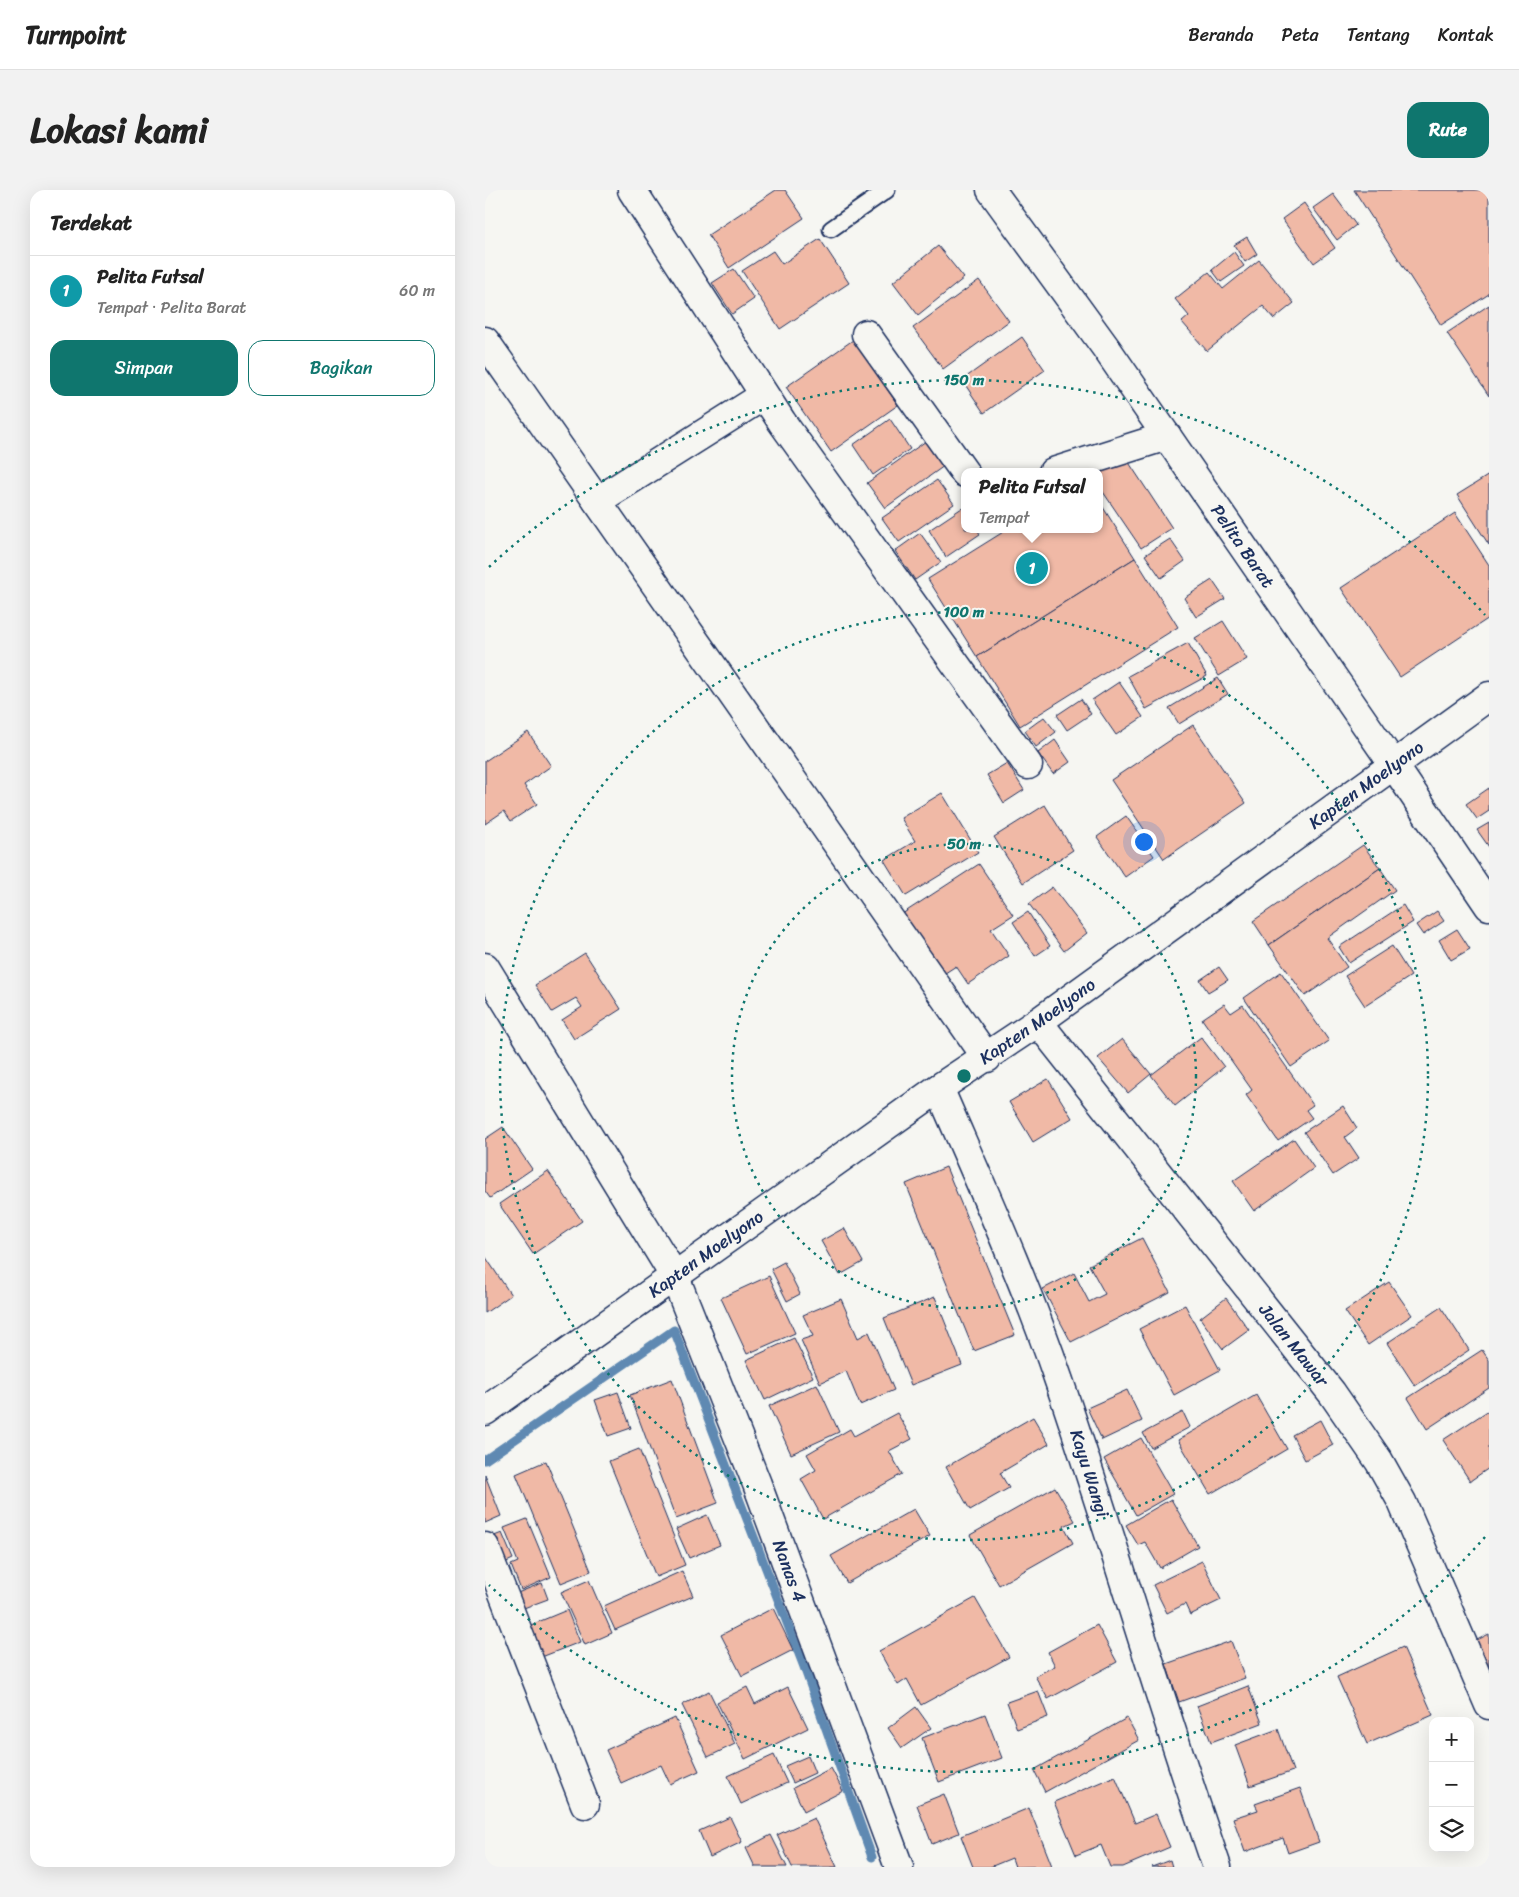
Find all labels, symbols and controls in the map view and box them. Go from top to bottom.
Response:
text: Turnpoint [25,14,127,56]
text: Beranda [1188,19,1254,51]
text: Peta [1282,19,1319,51]
text: Tentang [1347,19,1410,51]
text: Kontak [1438,19,1494,51]
text: Lokasi kami [30,99,208,161]
button: Rute [1407,102,1489,158]
text: Terdekat [50,204,132,242]
text: Pelita Futsal [97,260,204,293]
text: 1 [63,276,69,305]
text: 60 m [399,276,435,305]
text: Tempat · Pelita Barat [97,293,246,322]
button: Simpan [50,340,238,396]
button: Bagikan [248,340,435,396]
text: 150 m [944,367,985,393]
popup [961,468,1103,533]
text: Pelita Futsal [979,470,1085,503]
street label: Pelita Barat [1202,497,1283,595]
text: Tempat [979,503,1030,532]
pin: 1 [1016,549,1048,587]
text: 100 m [944,599,985,625]
street label: Kapten Moelyono [1301,732,1431,838]
your location [1131,829,1157,855]
text: 50 m [947,831,982,857]
street label: Kapten Moelyono [972,969,1103,1073]
centre of rings [955,1067,973,1085]
street label: Kapten Moelyono [641,1201,771,1306]
street label: Jalan Mawar [1250,1295,1338,1395]
street label: Kayu Wangi [1060,1425,1119,1522]
street label: Nanas 4 [763,1535,815,1607]
map controls [1429,1717,1474,1852]
button: + [1429,1717,1474,1762]
button: − [1429,1762,1474,1807]
button: layers [1429,1807,1474,1852]

